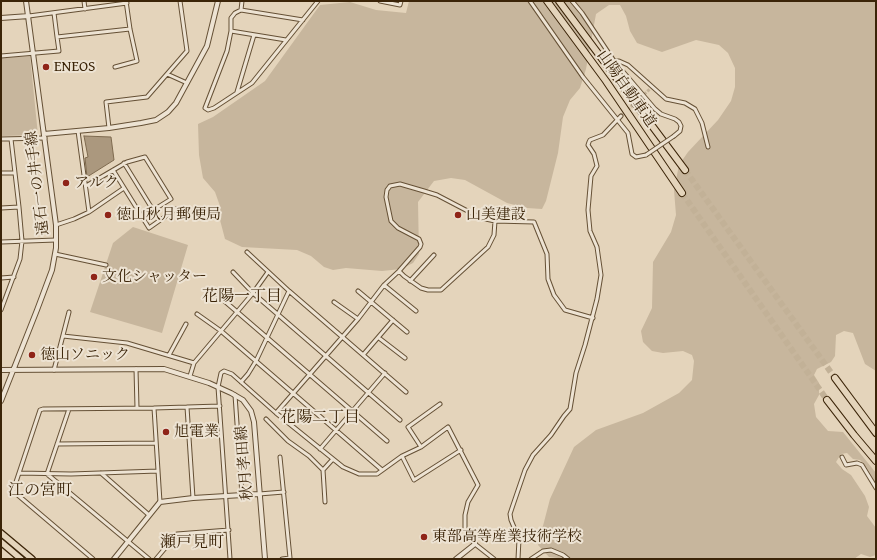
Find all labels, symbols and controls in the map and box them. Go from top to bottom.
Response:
street label: 山陽自動車道 [593,47,659,131]
place label: ENEOS [54,58,95,76]
marker: ENEOS [41,62,51,72]
street label: 遠石一の井手線 [23,130,53,236]
place label: アルク [74,174,119,192]
marker: アルク [61,178,71,188]
place label: 徳山秋月郵便局 [116,206,221,224]
place label: 山美建設 [466,206,526,224]
marker: 徳山秋月郵便局 [103,210,113,220]
marker: 山美建設 [453,210,463,220]
place label: 文化シャッター [102,268,207,286]
marker: 文化シャッター [89,272,99,282]
district label: 花陽一丁目 [202,287,282,307]
place label: 徳山ソニック [40,346,130,364]
marker: 徳山ソニック [27,350,37,360]
district label: 花陽二丁目 [280,408,360,428]
place label: 旭電業 [174,423,219,441]
street label: 秋月孝田線 [233,425,257,501]
marker: 旭電業 [161,427,171,437]
district label: 江の宮町 [8,481,72,501]
place label: 東部高等産業技術学校 [432,528,582,546]
marker: 東部高等産業技術学校 [419,532,429,542]
district label: 瀬戸見町 [160,533,224,553]

